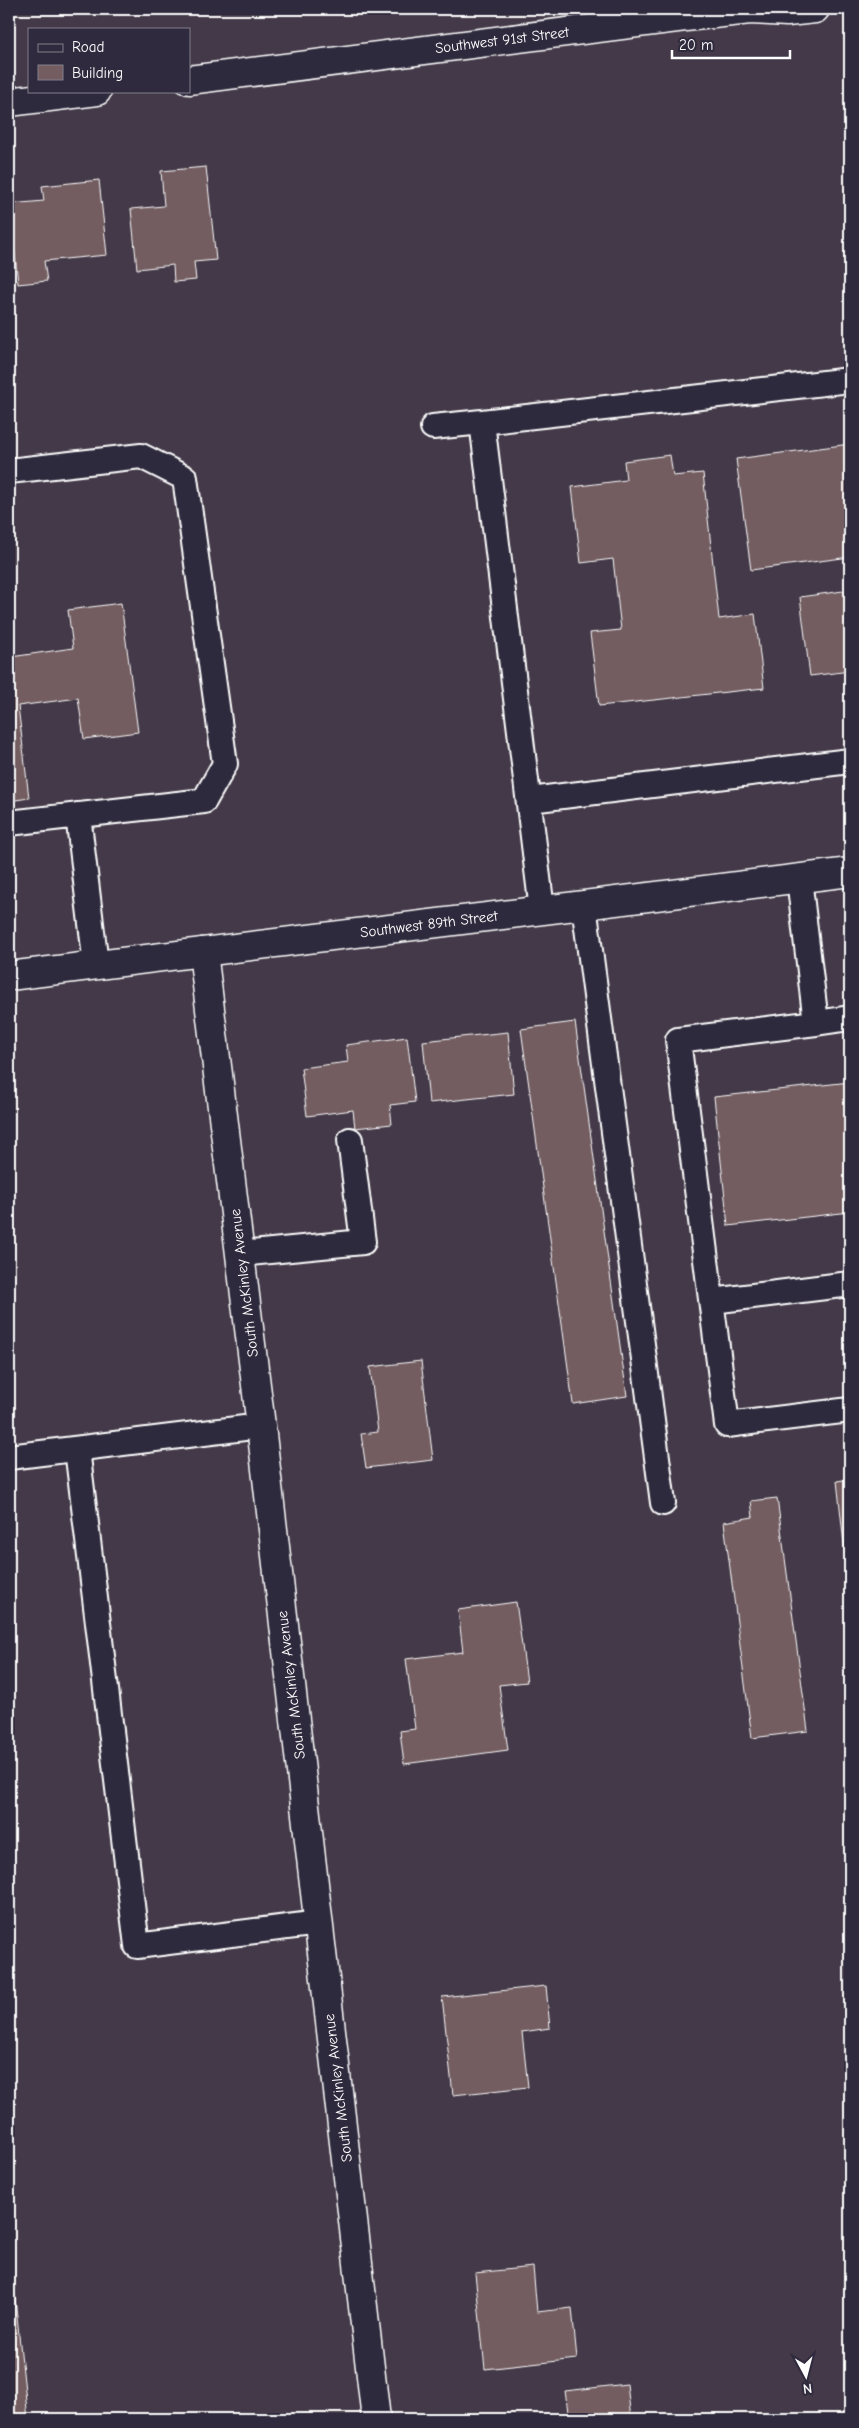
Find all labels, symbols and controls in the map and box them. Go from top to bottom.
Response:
street label: Southwest 91st Street [434,23,571,57]
legend [28,28,190,92]
scale bar [672,28,789,60]
text: 20 m [679,36,713,54]
text: Road [72,38,104,56]
text: Building [72,64,123,82]
street label: Southwest 89th Street [359,907,500,941]
street label: South McKinley Avenue [226,1207,262,1358]
street label: South McKinley Avenue [273,1609,309,1760]
street label: South McKinley Avenue [320,2012,356,2163]
north arrow [782,2350,832,2400]
text: N [802,2379,813,2397]

